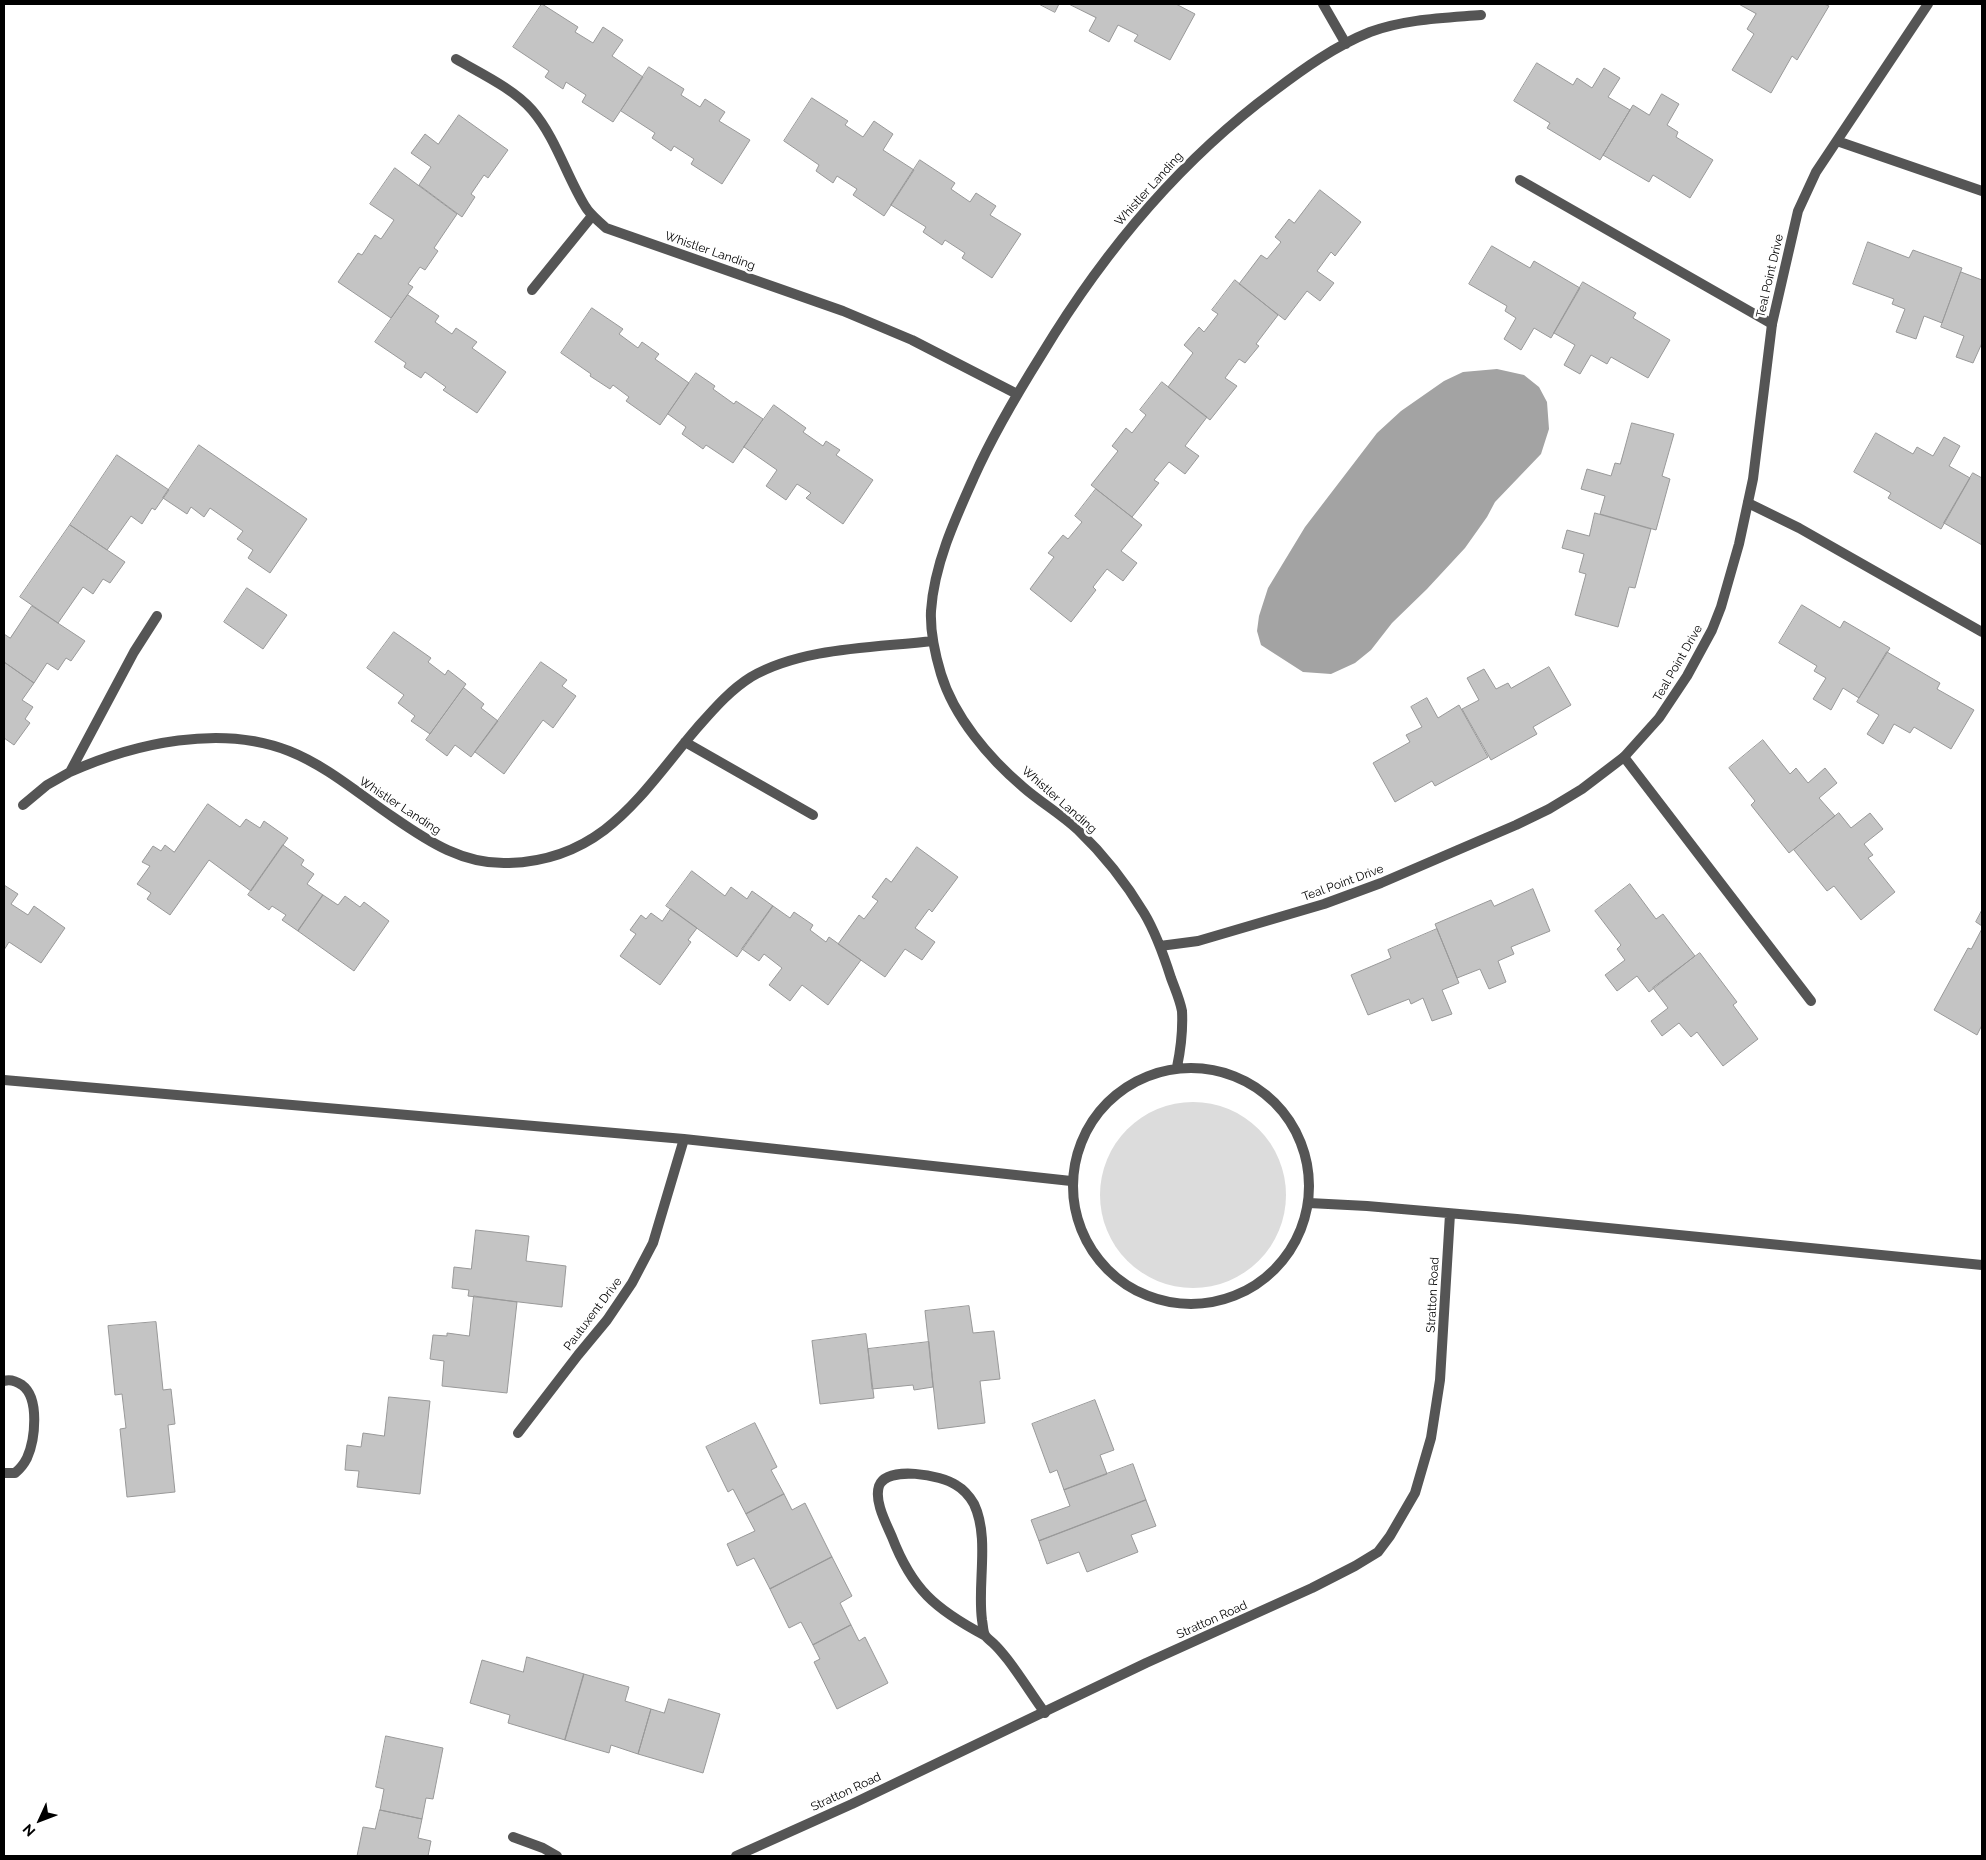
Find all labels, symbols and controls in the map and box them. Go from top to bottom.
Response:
street label: Whistler Landing [1112,149,1186,229]
street label: Whistler Landing [663,229,757,273]
street label: Teal Point Drive [1753,233,1787,319]
street label: Teal Point Drive [1650,622,1706,704]
street label: Whistler Landing [1019,764,1099,836]
street label: Whistler Landing [356,774,444,838]
street label: Teal Point Drive [1300,862,1386,904]
street label: Stratton Road [1424,1257,1442,1333]
street label: Pautuxent Drive [561,1275,625,1353]
street label: Stratton Road [1174,1598,1250,1642]
street label: Stratton Road [809,1769,883,1815]
north arrow [15,1795,65,1845]
text: N [20,1821,39,1840]

